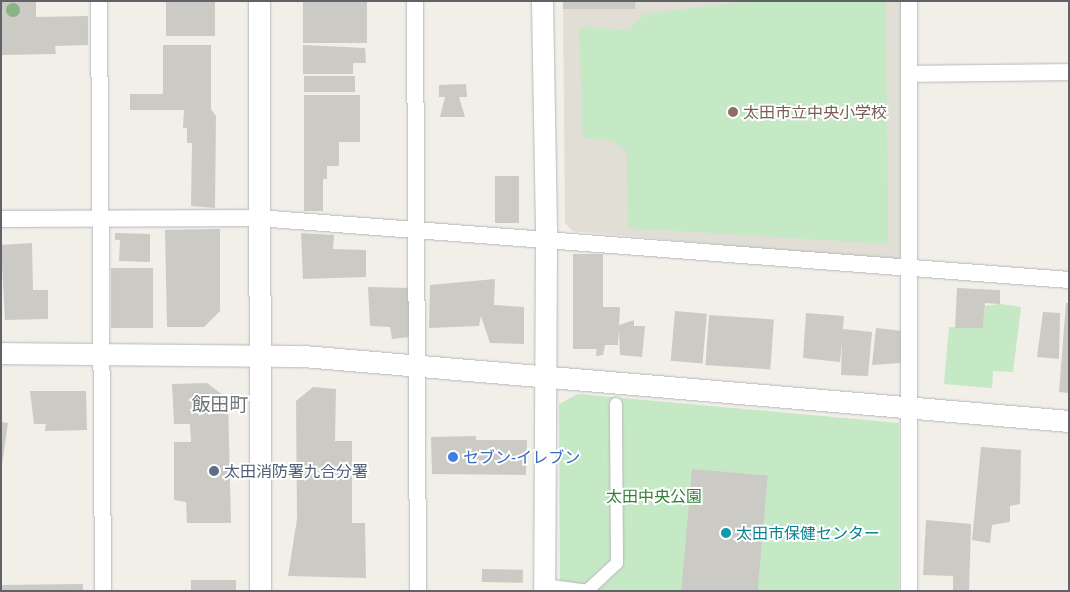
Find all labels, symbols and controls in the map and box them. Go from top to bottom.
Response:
place label: 太田市立中央小学校 [743,102,887,122]
marker: 太田市立中央小学校 [727,106,739,118]
district label: 飯田町 [192,394,248,416]
place label: セブン-イレブン [463,447,580,467]
marker: セブン-イレブン [447,451,459,463]
place label: 太田消防署九合分署 [224,461,368,481]
marker: 太田消防署九合分署 [208,465,220,477]
park label: 太田中央公園 [606,486,702,506]
place label: 太田市保健センター [736,523,880,543]
marker: 太田市保健センター [720,527,732,539]

